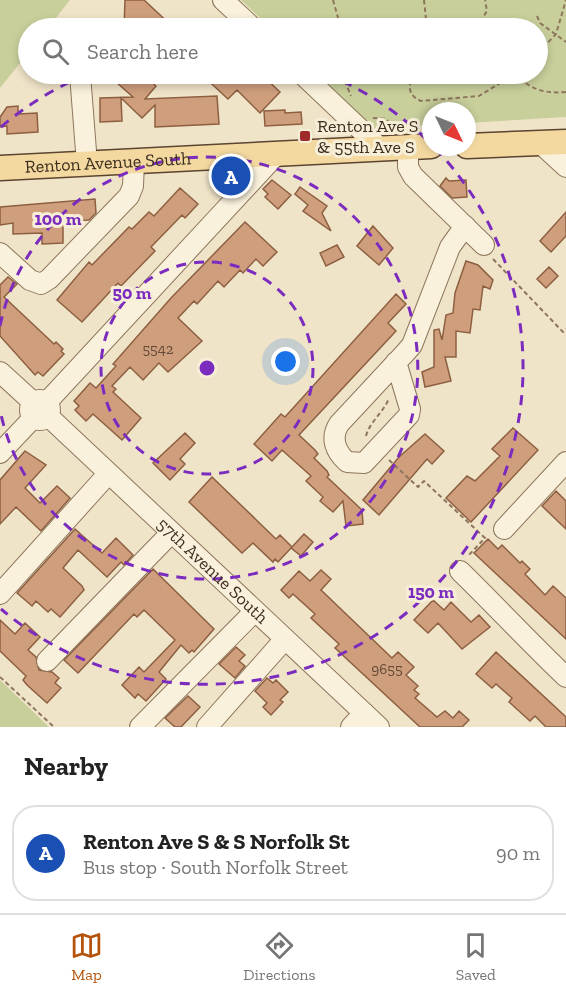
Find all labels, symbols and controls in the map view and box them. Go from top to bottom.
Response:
search box [18,18,548,84]
icon: search [39,35,72,68]
text: Search here [87,38,198,65]
north arrow [422,102,476,156]
place label: Renton Ave S & 55th Ave S [317,115,418,158]
marker: Renton Ave S & 55th Ave S [298,129,312,143]
street label: Renton Avenue South [24,147,192,178]
pin: A [212,154,250,198]
text: 100 m [34,208,82,230]
text: 50 m [113,282,152,304]
house number: 5542 [142,340,174,358]
your location [271,347,300,376]
centre of rings [197,358,217,378]
street label: 57th Avenue South [152,513,273,628]
text: 150 m [408,581,454,603]
house number: 9655 [371,660,403,678]
text: Nearby [24,750,108,782]
text: Renton Ave S & S Norfolk St [83,828,350,855]
text: A [39,841,52,865]
text: 90 m [496,841,540,865]
text: Bus stop · South Norfolk Street [83,855,348,879]
tab: Map [70,929,103,984]
tab: Directions [243,929,316,984]
tab: Saved [456,929,496,984]

